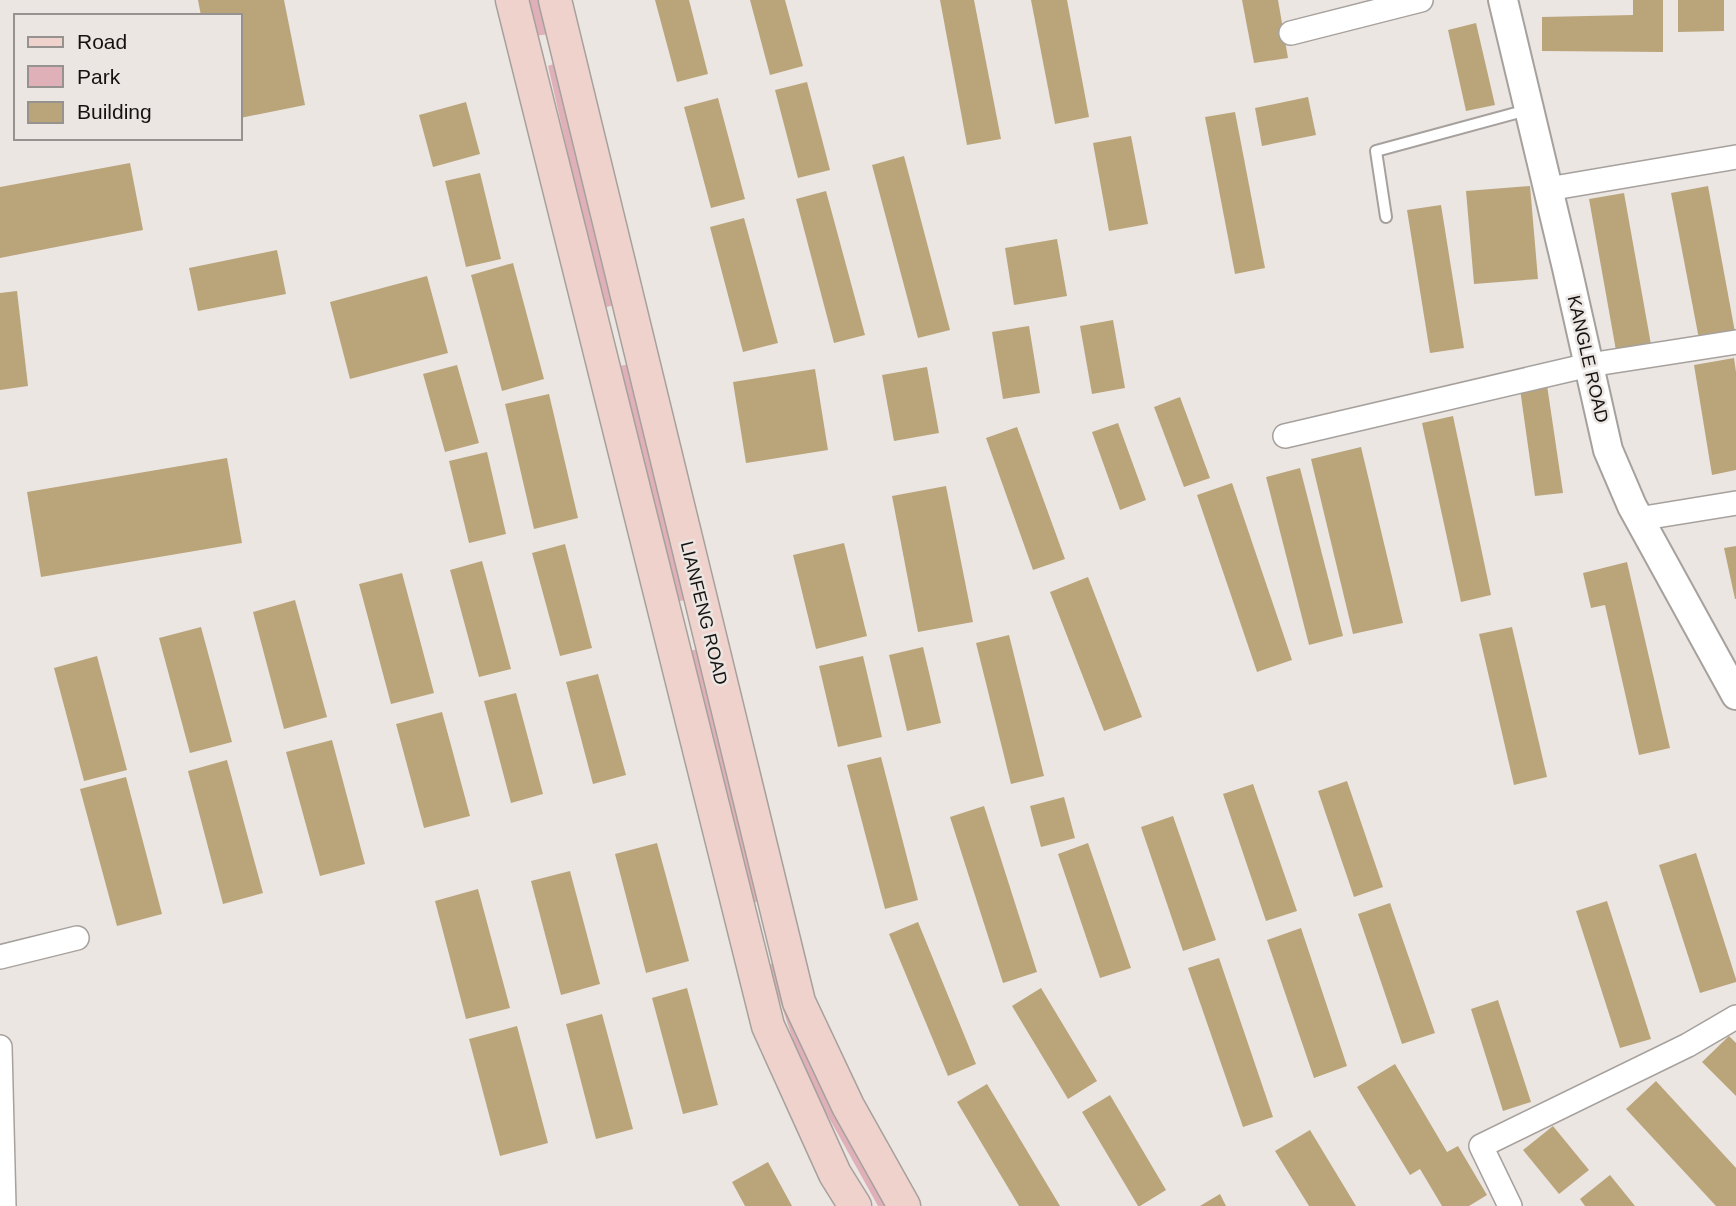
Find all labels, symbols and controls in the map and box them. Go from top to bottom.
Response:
legend [14,14,242,140]
text: Road [77,30,127,53]
text: Park [77,65,121,88]
text: Building [77,100,152,123]
street label: KANGLE ROAD [1564,293,1612,425]
street label: LIANFENG ROAD [677,539,731,687]

